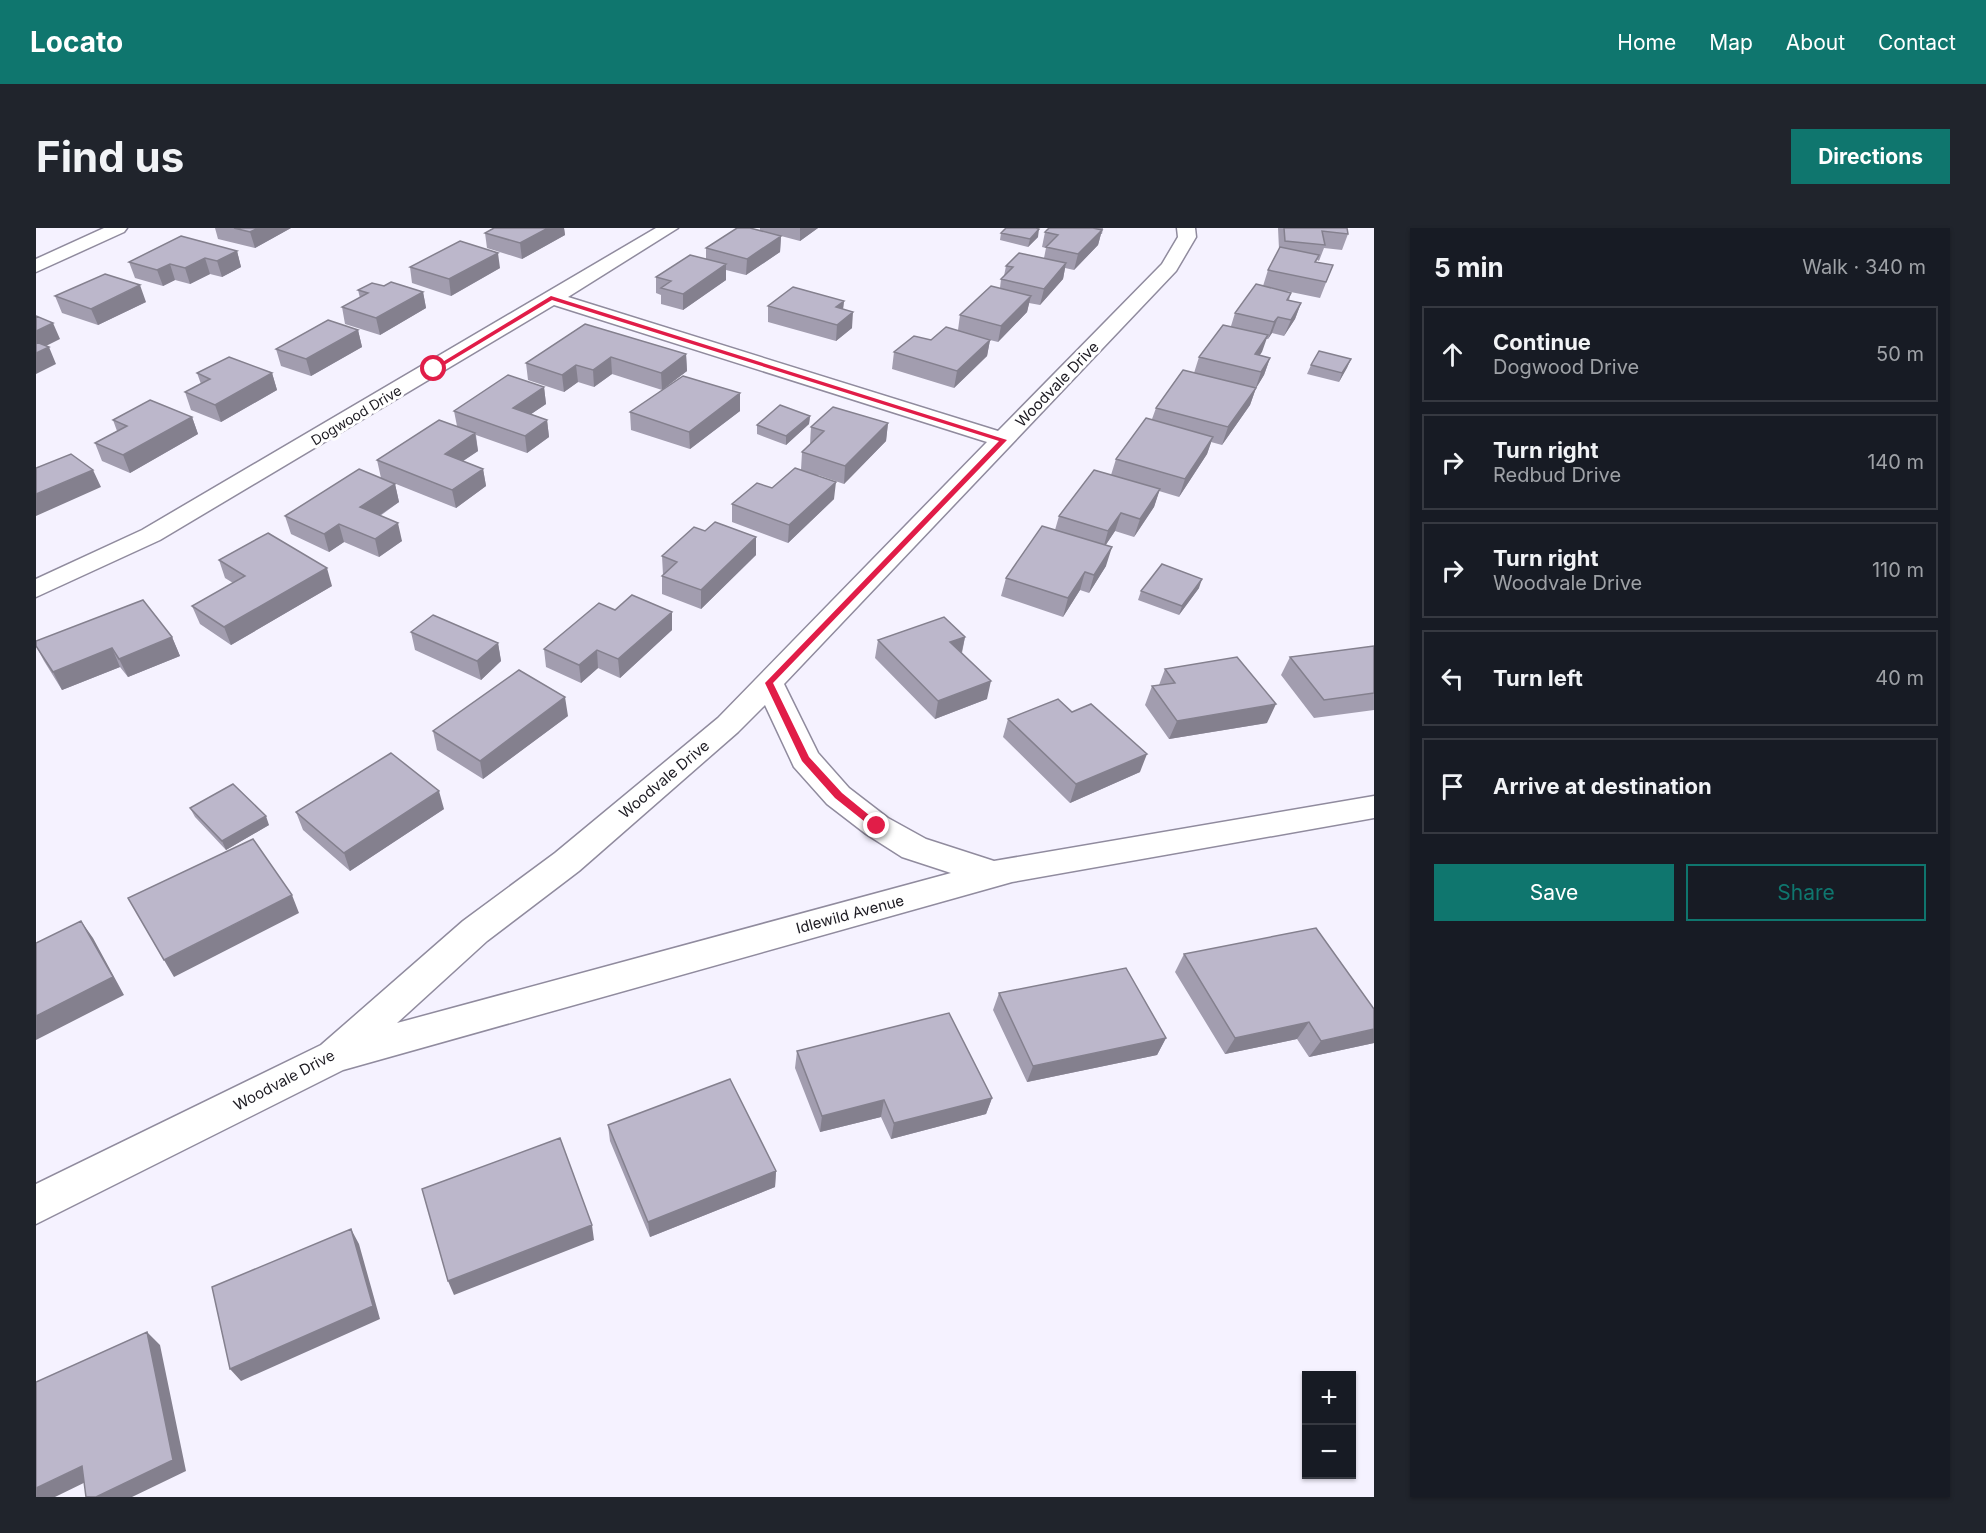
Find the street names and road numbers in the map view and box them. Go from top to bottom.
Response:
street label: Woodvale Drive [1011,337,1103,431]
street label: Dogwood Drive [308,381,404,449]
street label: Woodvale Drive [615,736,713,822]
street label: Idlewild Avenue [794,890,906,938]
street label: Woodvale Drive [230,1045,338,1115]

